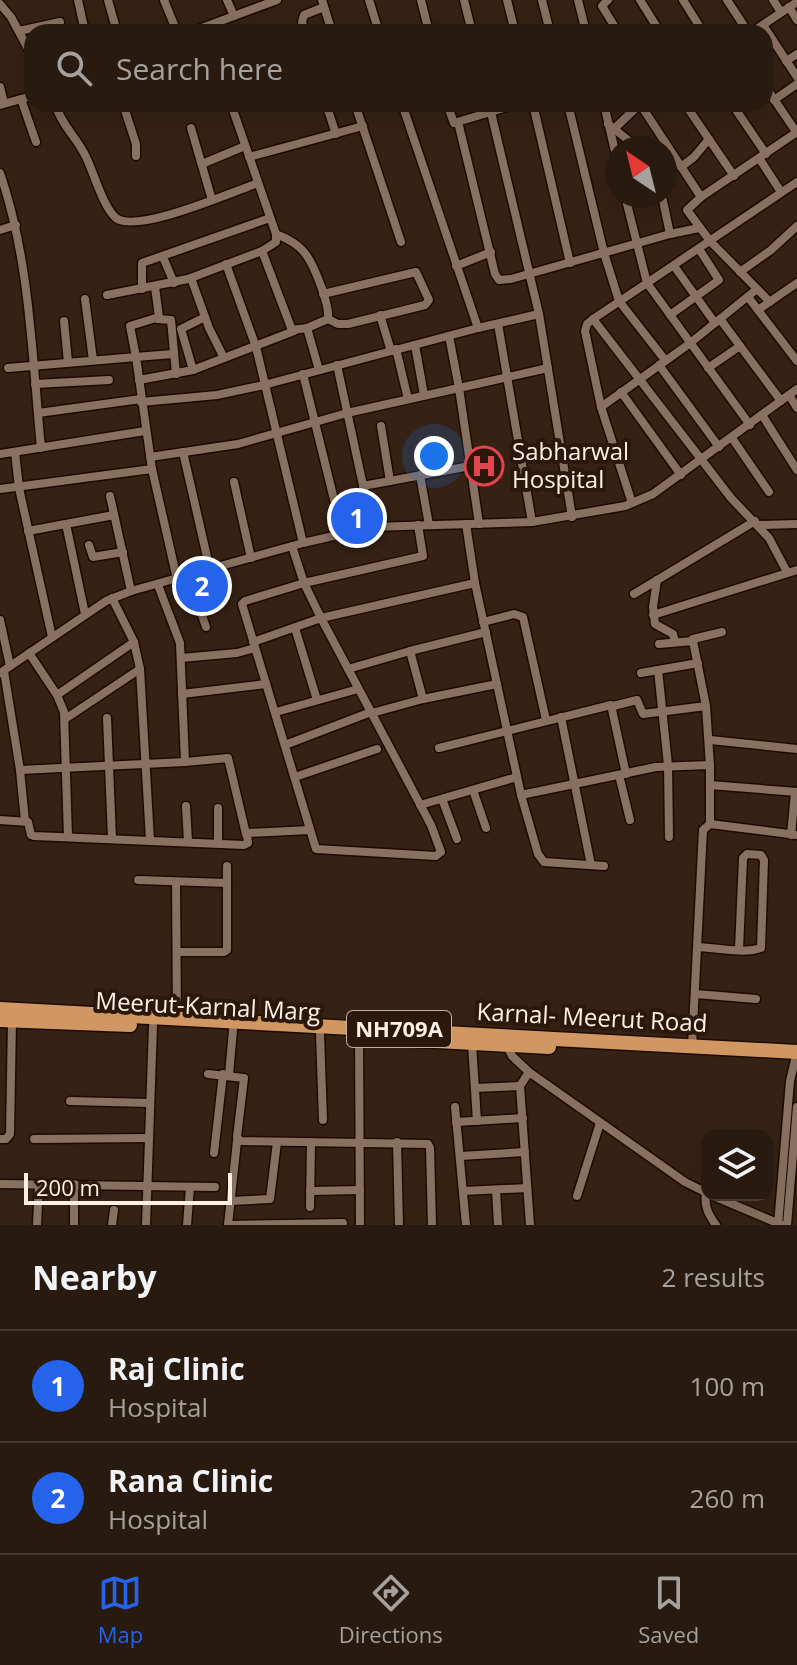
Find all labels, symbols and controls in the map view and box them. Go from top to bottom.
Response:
search box [24,24,773,112]
icon: search [52,46,96,90]
text: Search here [116,48,283,89]
north arrow [605,136,677,208]
place label: Sabharwal Hospital [512,434,629,495]
your location [414,436,454,476]
hospital icon: Sabharwal Hospital [463,445,505,487]
pin: 1 [331,488,383,548]
pin: 2 [176,556,228,616]
street label: Meerut-Karnal Marg [95,983,321,1028]
street label: Karnal- Meerut Road [476,994,708,1039]
road number: NH709A [347,1011,451,1047]
map controls [701,1129,773,1201]
button: layers [701,1129,773,1201]
scale bar [24,1169,232,1205]
text: 200 m [36,1172,100,1202]
text: Nearby [32,1254,157,1300]
text: 2 results [662,1259,765,1295]
text: Raj Clinic [108,1348,245,1389]
text: 1 [51,1368,65,1404]
text: 100 m [690,1368,765,1404]
text: Hospital [108,1389,208,1425]
text: Rana Clinic [108,1460,273,1501]
text: 2 [51,1480,65,1516]
text: 260 m [690,1480,765,1516]
text: Hospital [108,1501,208,1537]
tab: Map [98,1571,143,1649]
tab: Directions [339,1571,443,1649]
tab: Saved [638,1571,699,1649]

